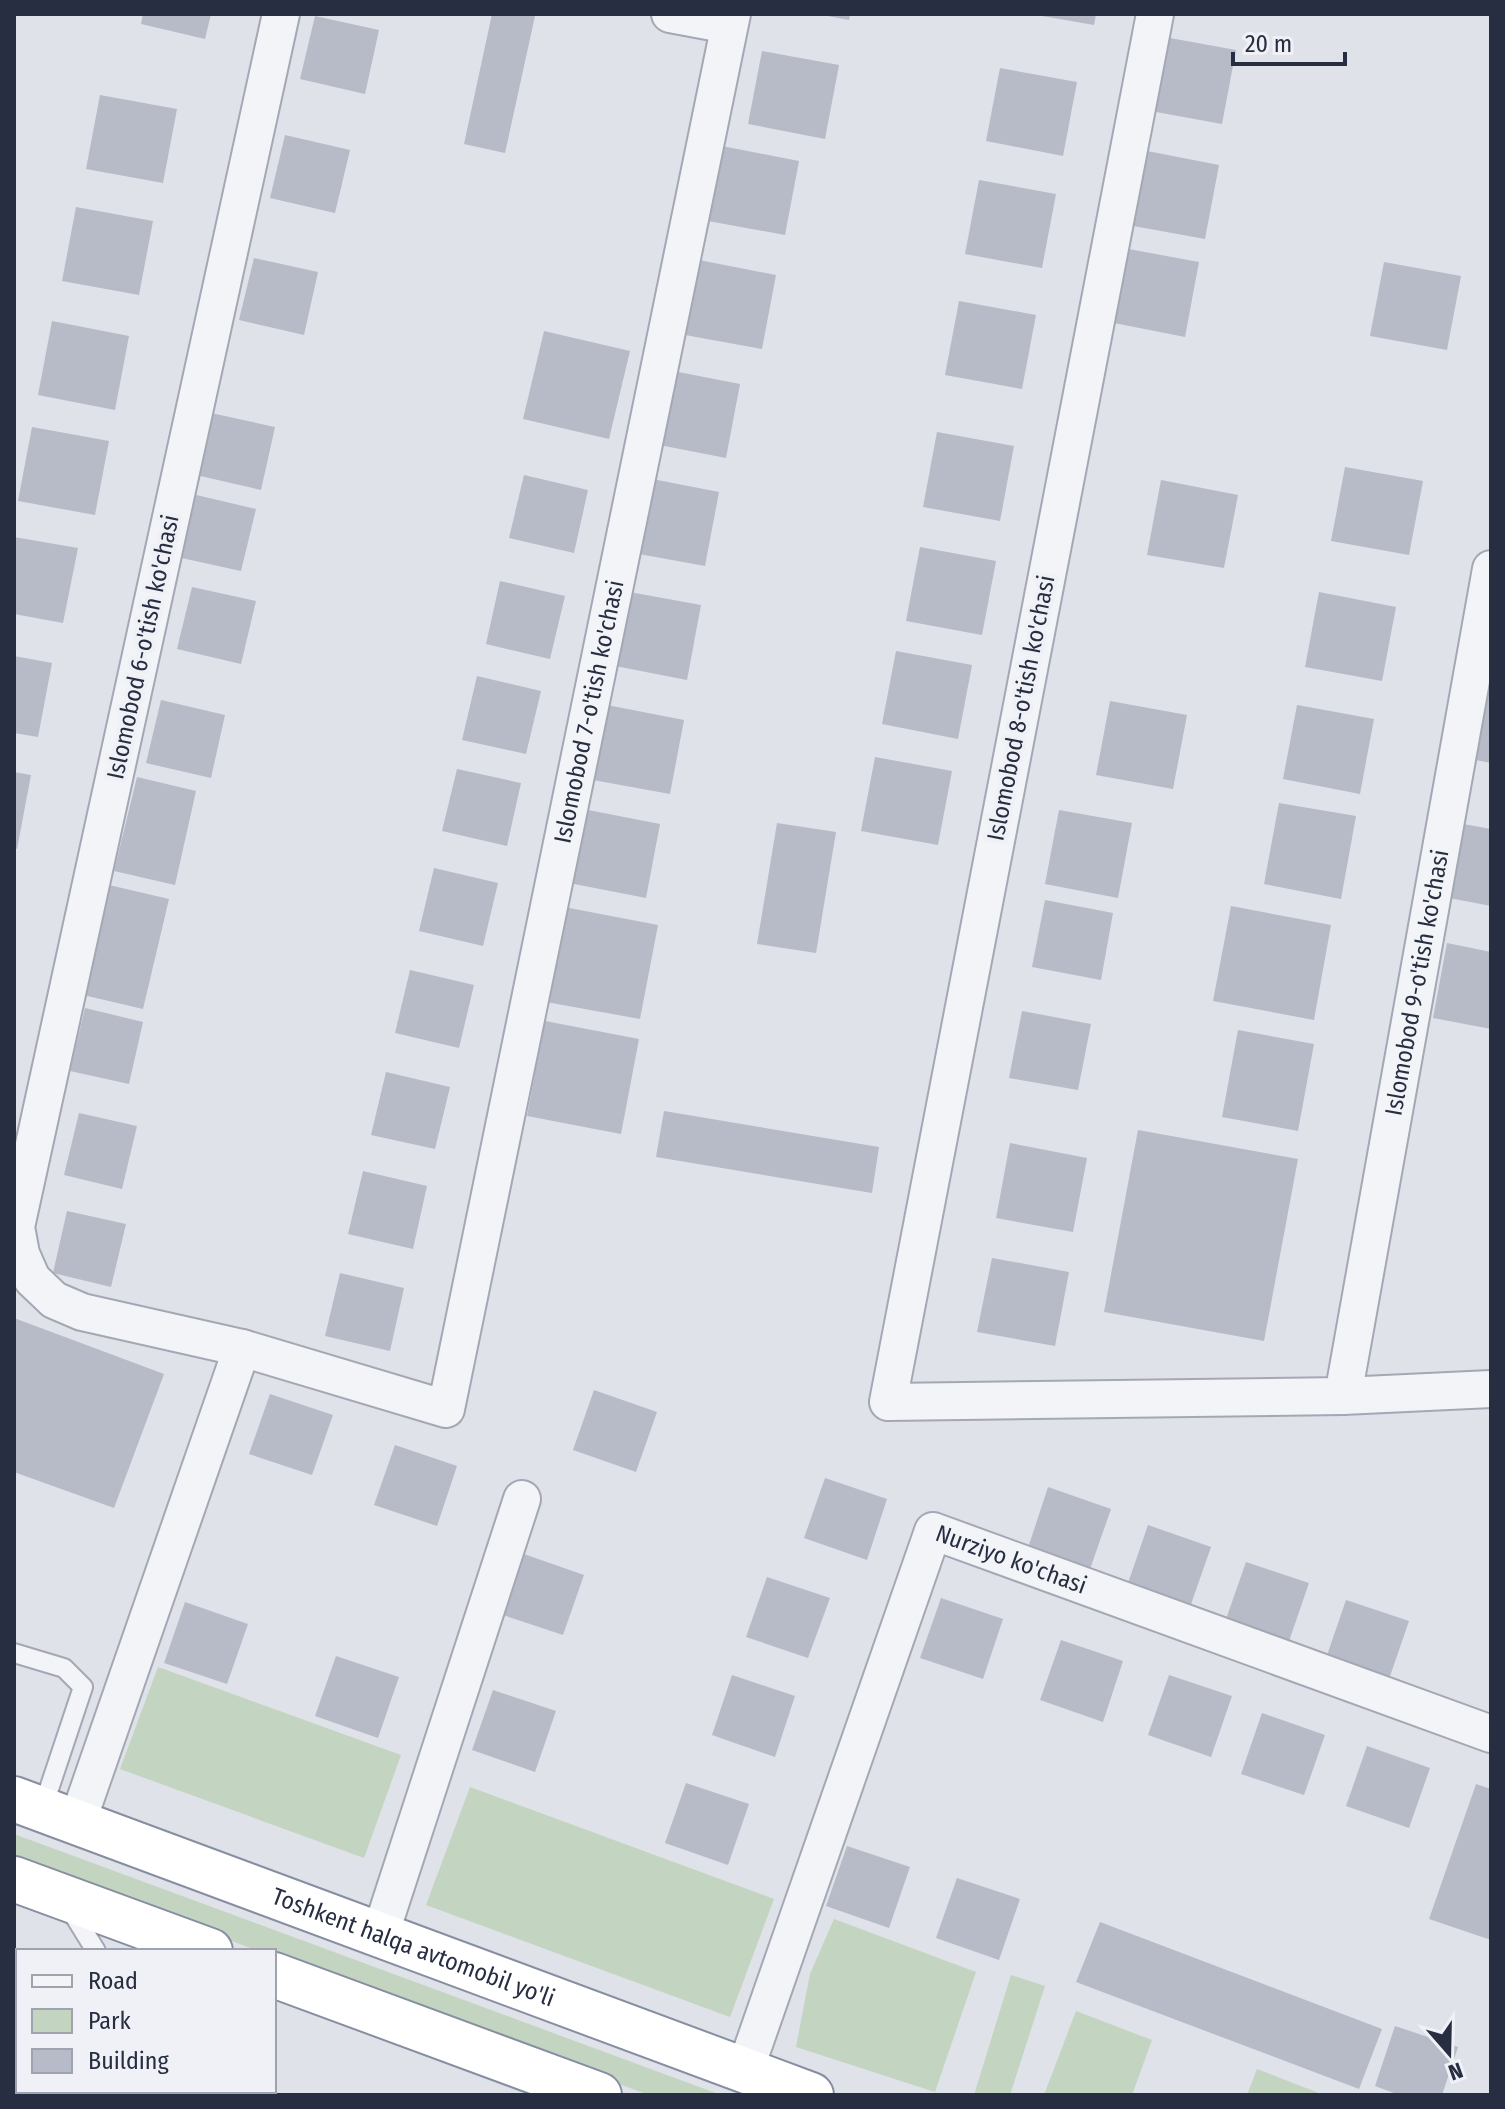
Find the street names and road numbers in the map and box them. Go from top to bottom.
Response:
street label: Islomobod 6-o'tish ko'chasi [101,512,185,782]
street label: Islomobod 8-o'tish ko'chasi [982,573,1060,843]
street label: Islomobod 7-o'tish ko'chasi [548,578,630,846]
street label: Islomobod 9-o'tish ko'chasi [1379,847,1455,1118]
street label: Nurziyo ko'chasi [932,1519,1090,1600]
street label: Toshkent halqa avtomobil yo'li [268,1882,559,2013]

